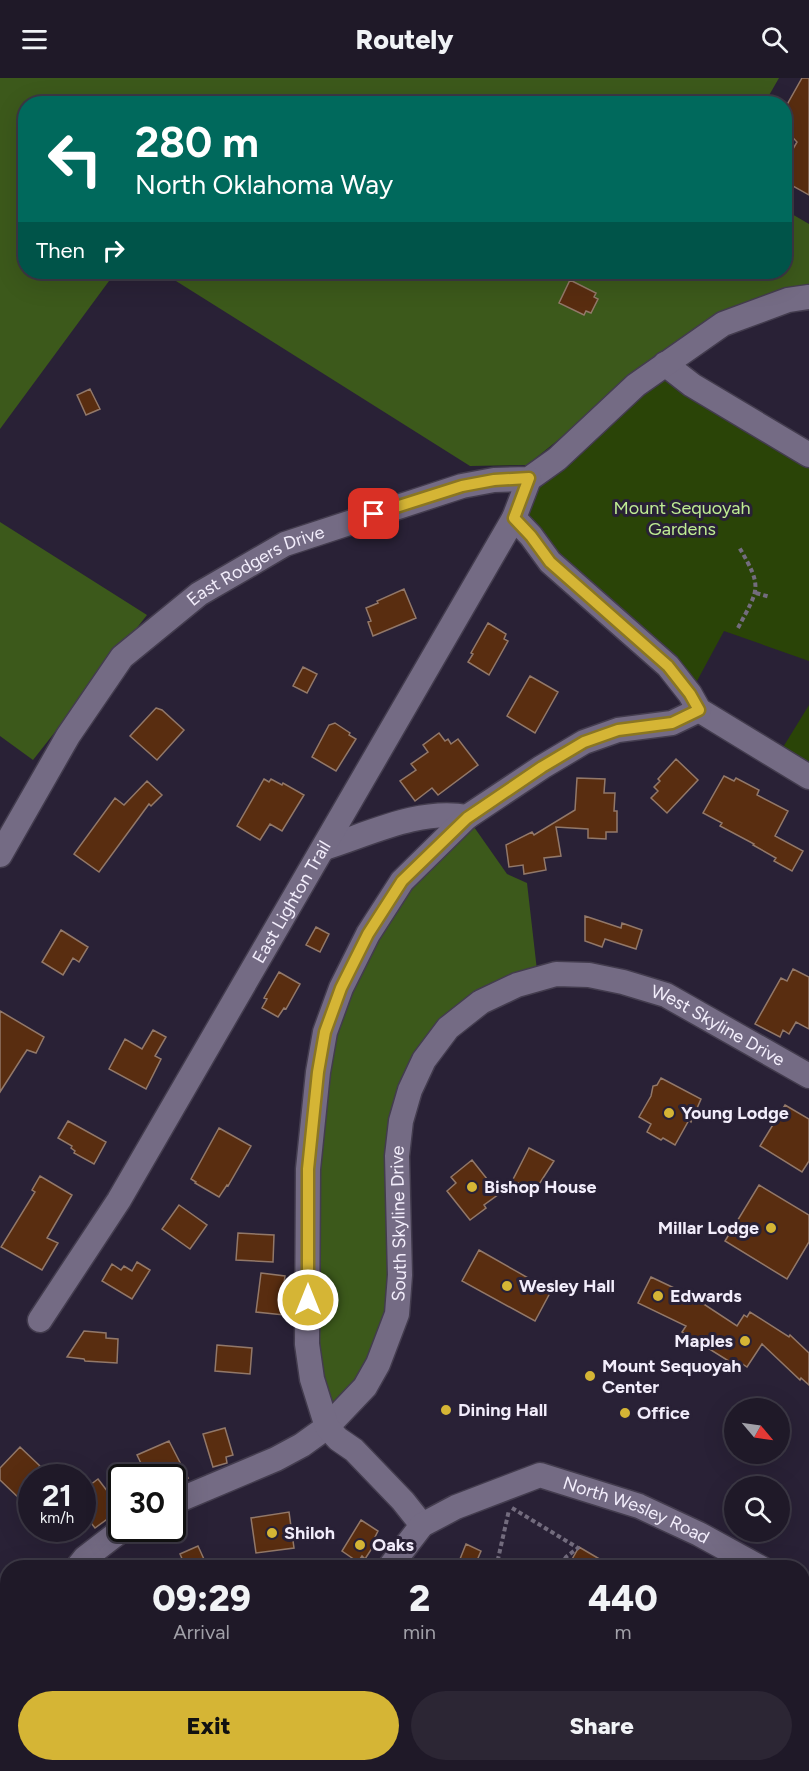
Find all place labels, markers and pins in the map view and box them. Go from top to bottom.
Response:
pin [348,488,399,539]
place label: Young Lodge [681,1102,789,1124]
marker: Young Lodge [662,1106,676,1120]
place label: Bishop House [484,1176,597,1198]
marker: Bishop House [465,1180,479,1194]
place label: Millar Lodge [658,1217,759,1239]
marker: Millar Lodge [764,1221,778,1235]
place label: Wesley Hall [519,1275,615,1297]
marker: Wesley Hall [500,1279,514,1293]
place label: Edwards [670,1285,742,1307]
marker: Edwards [651,1289,665,1303]
place label: Maples [674,1330,734,1352]
marker: Maples [738,1334,752,1348]
place label: Mount Sequoyah Center [602,1355,742,1398]
marker: Mount Sequoyah Center [583,1369,597,1383]
place label: Dining Hall [458,1399,548,1421]
place label: Office [637,1402,690,1424]
marker: Dining Hall [439,1403,453,1417]
marker: Office [618,1406,632,1420]
place label: Shiloh [284,1522,335,1544]
marker: Shiloh [265,1526,279,1540]
place label: Oaks [372,1534,414,1556]
marker: Oaks [353,1538,367,1552]

